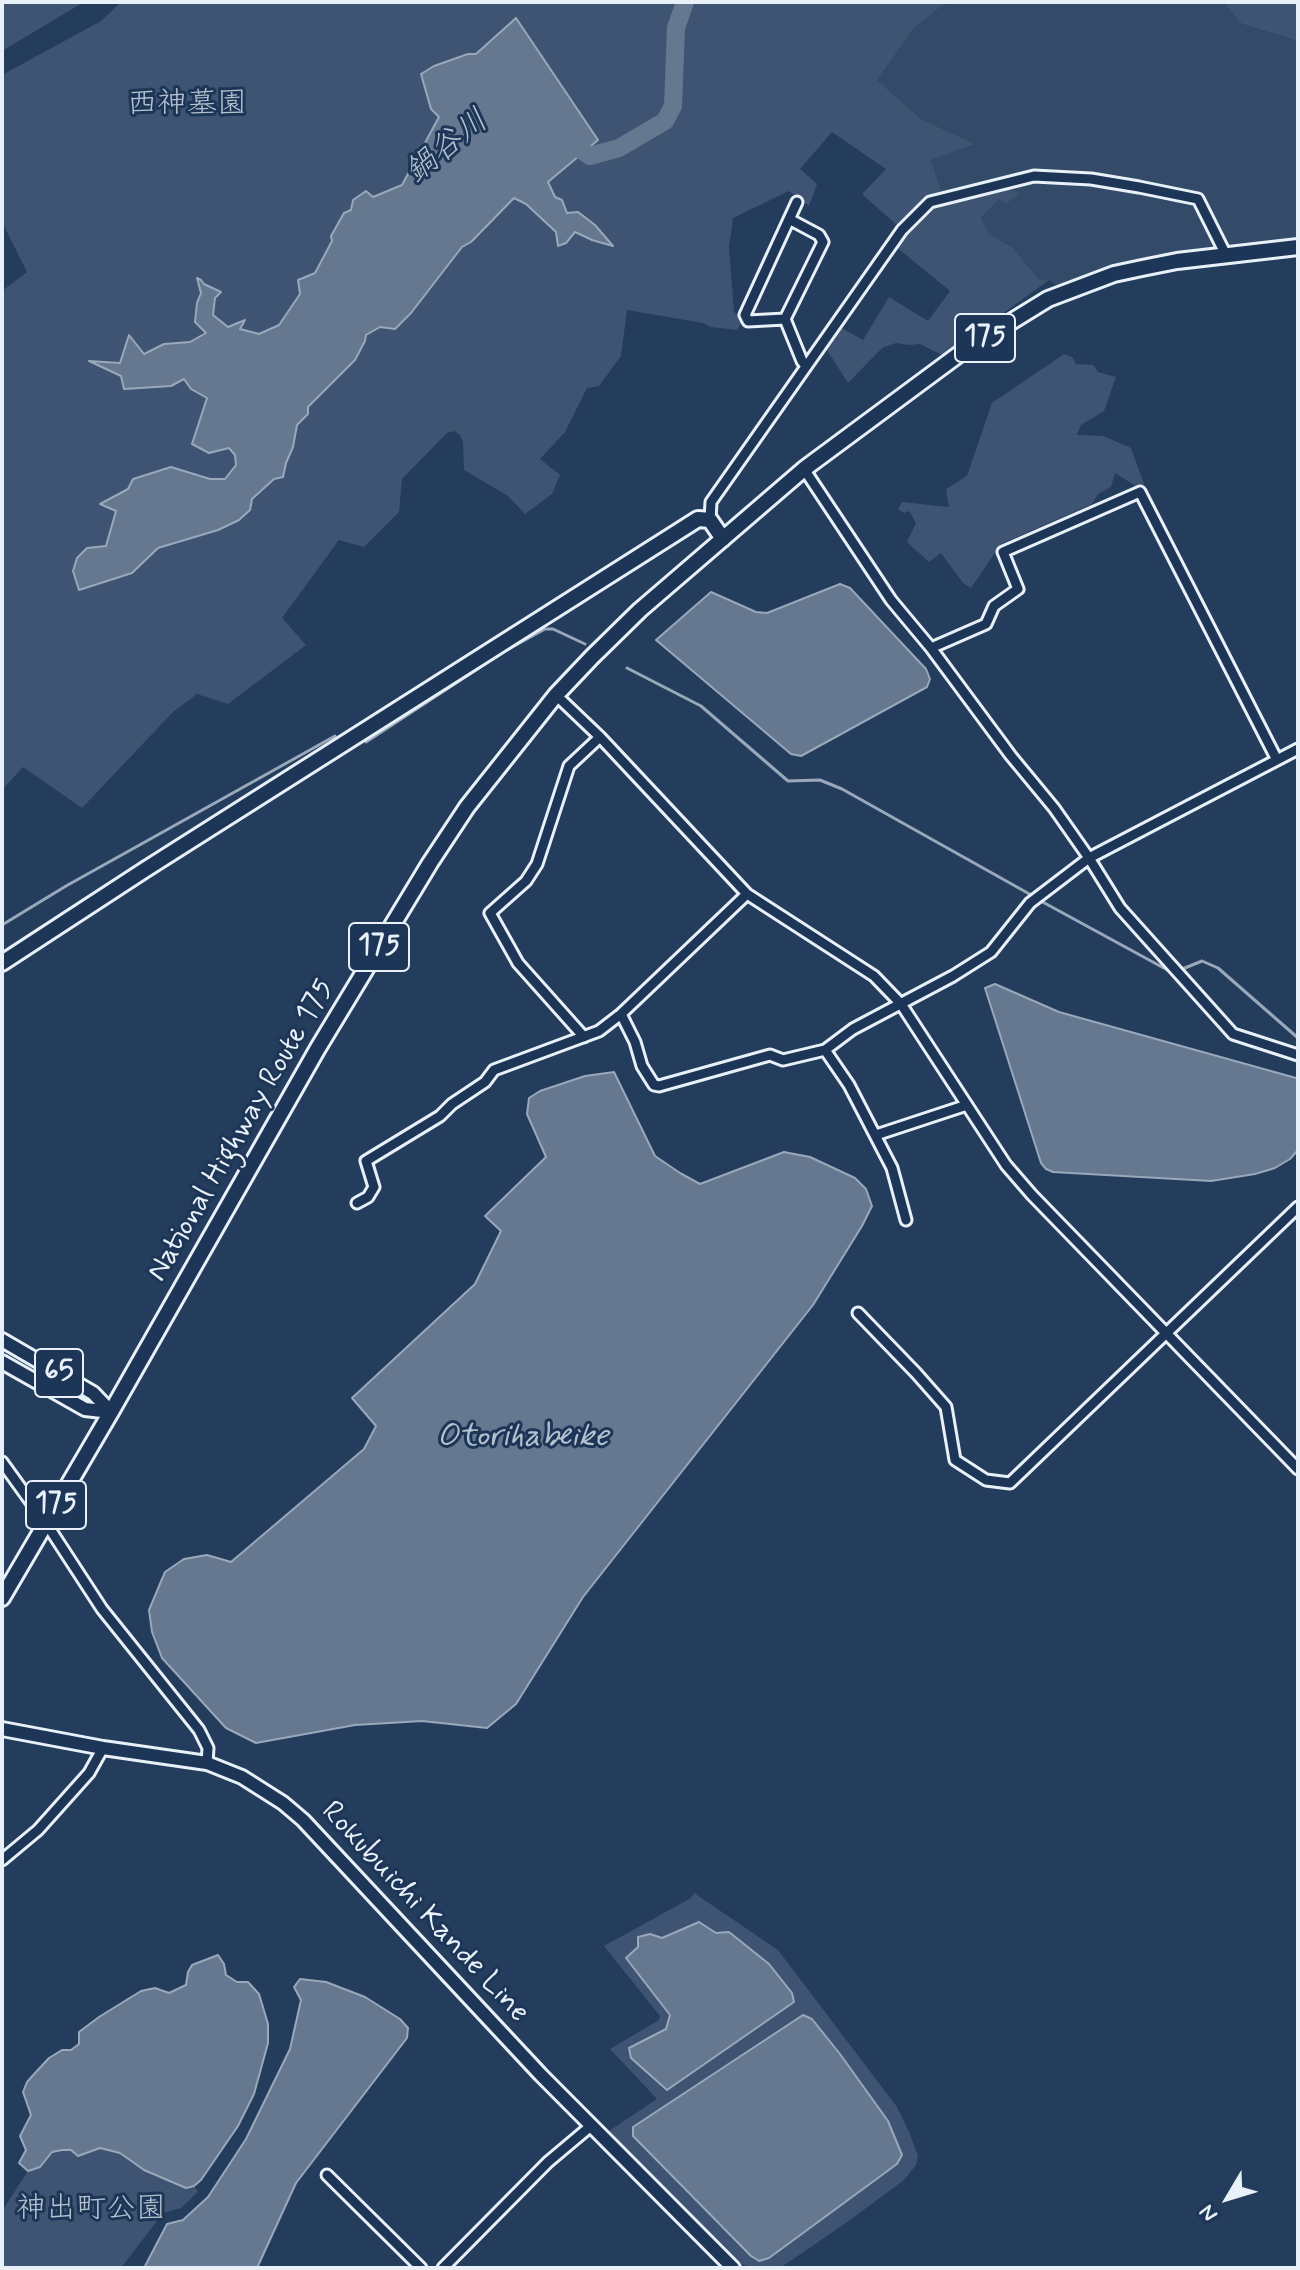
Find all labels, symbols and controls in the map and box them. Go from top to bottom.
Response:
park label: 西神墓園 [127,88,247,124]
water label: 鍋谷川 [399,103,497,193]
road number: 175 [955,314,1015,362]
road number: 175 [349,923,409,971]
street label: National Highway Route 175 [141,973,343,1289]
road number: 65 [35,1349,83,1397]
water label: Otorihabeike [437,1419,609,1457]
road number: 175 [26,1481,86,1529]
street label: Rokubuichi Kande Line [312,1795,536,2031]
north arrow [1188,2158,1268,2238]
park label: 神出町公園 [16,2193,166,2229]
text: N [1194,2198,1225,2227]

